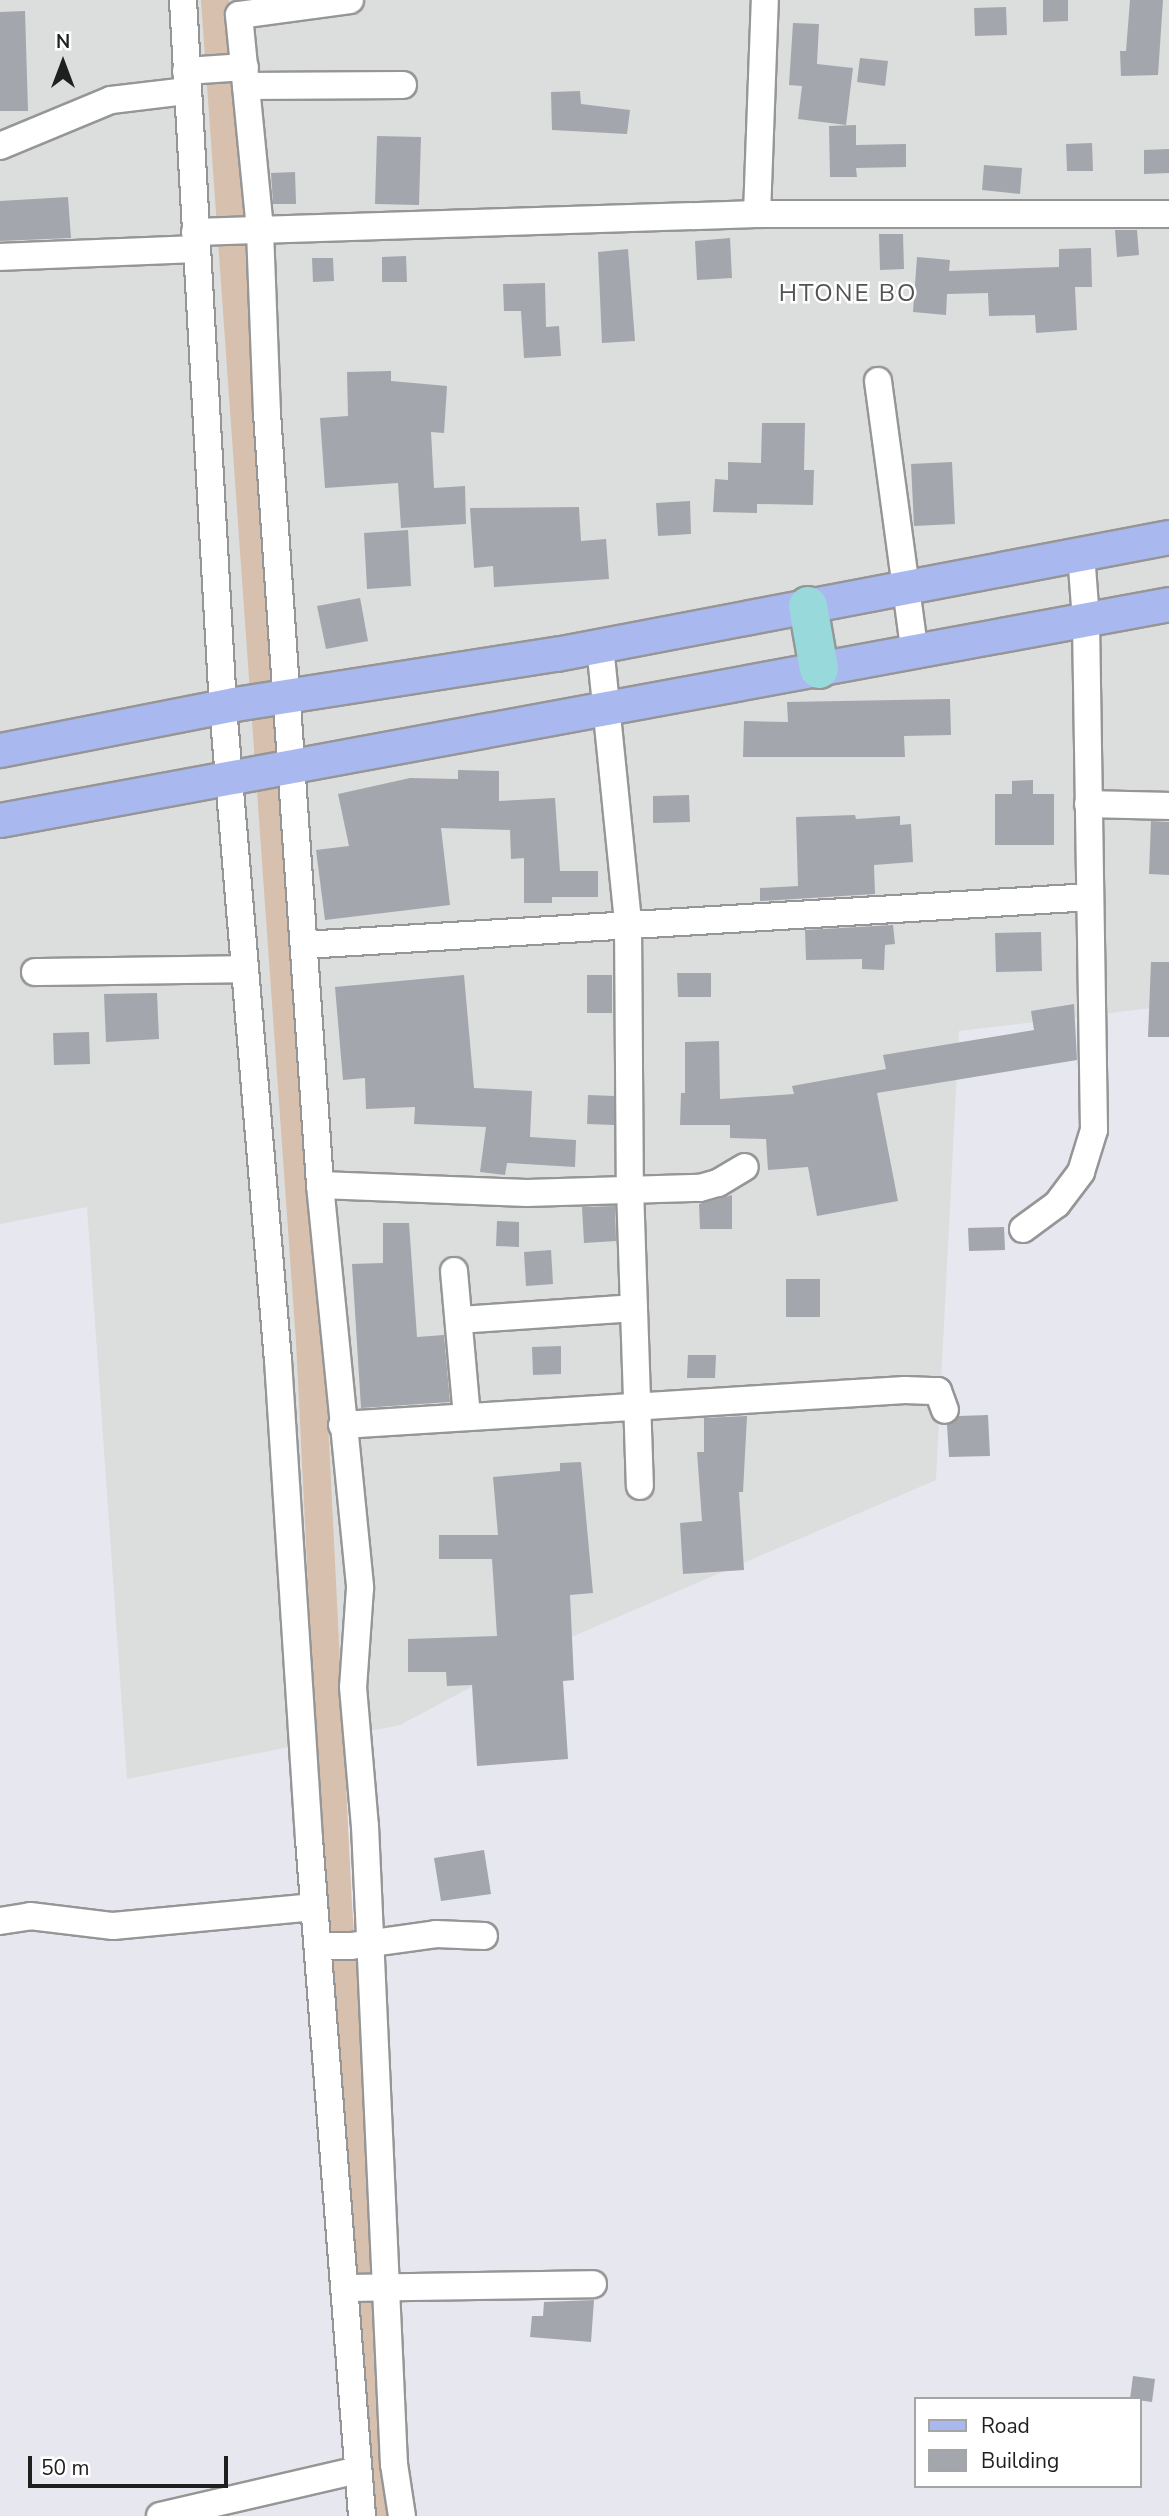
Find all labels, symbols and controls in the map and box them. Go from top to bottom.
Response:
north arrow [28,28,98,98]
text: N [56,29,70,55]
district label: HTONE BO [780,280,916,308]
legend [914,2397,1141,2488]
text: Road [981,2412,1030,2440]
scale bar [32,2442,231,2486]
text: Building [981,2447,1059,2475]
text: 50 m [41,2454,90,2482]

